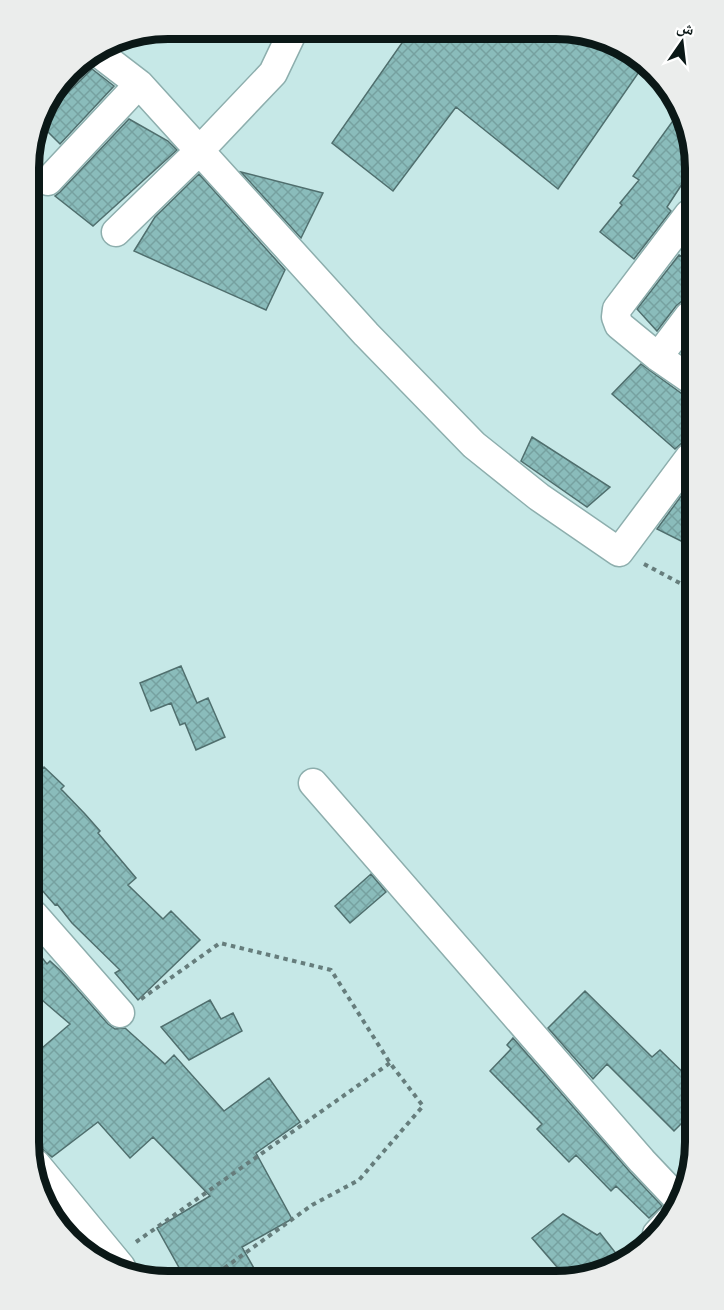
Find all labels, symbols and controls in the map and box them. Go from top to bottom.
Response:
north arrow [652,12,712,72]
text: ش [675,18,696,39]

